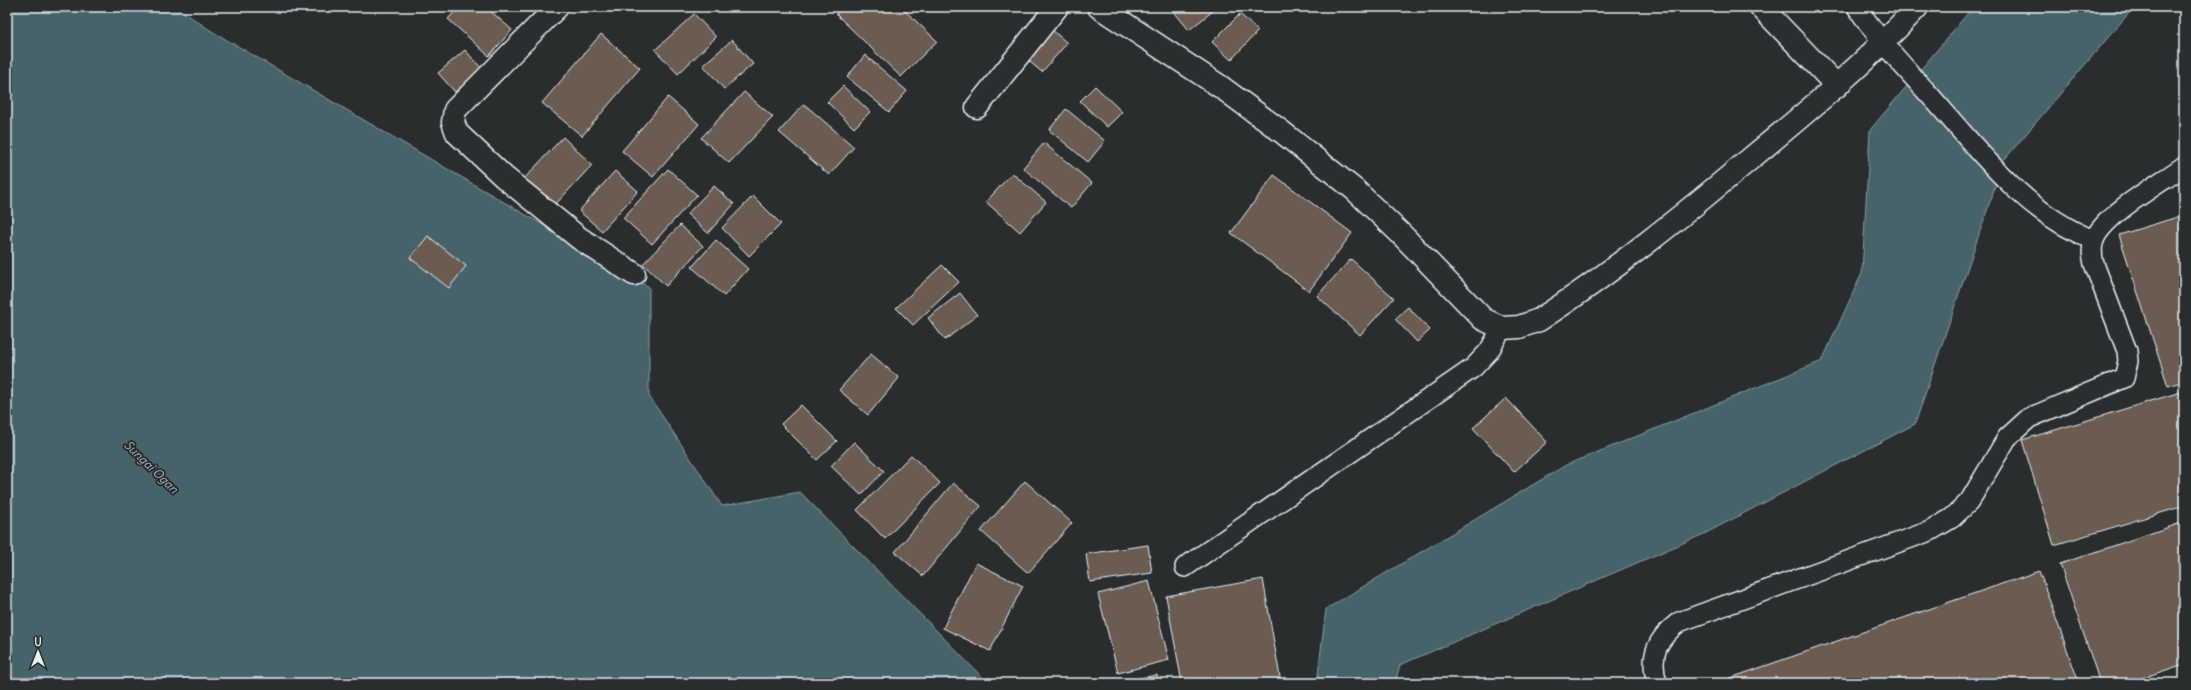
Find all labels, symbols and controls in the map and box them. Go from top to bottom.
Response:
water label: Sungai Ogan [121,437,182,497]
north arrow [18,632,58,672]
text: U [34,635,42,649]

